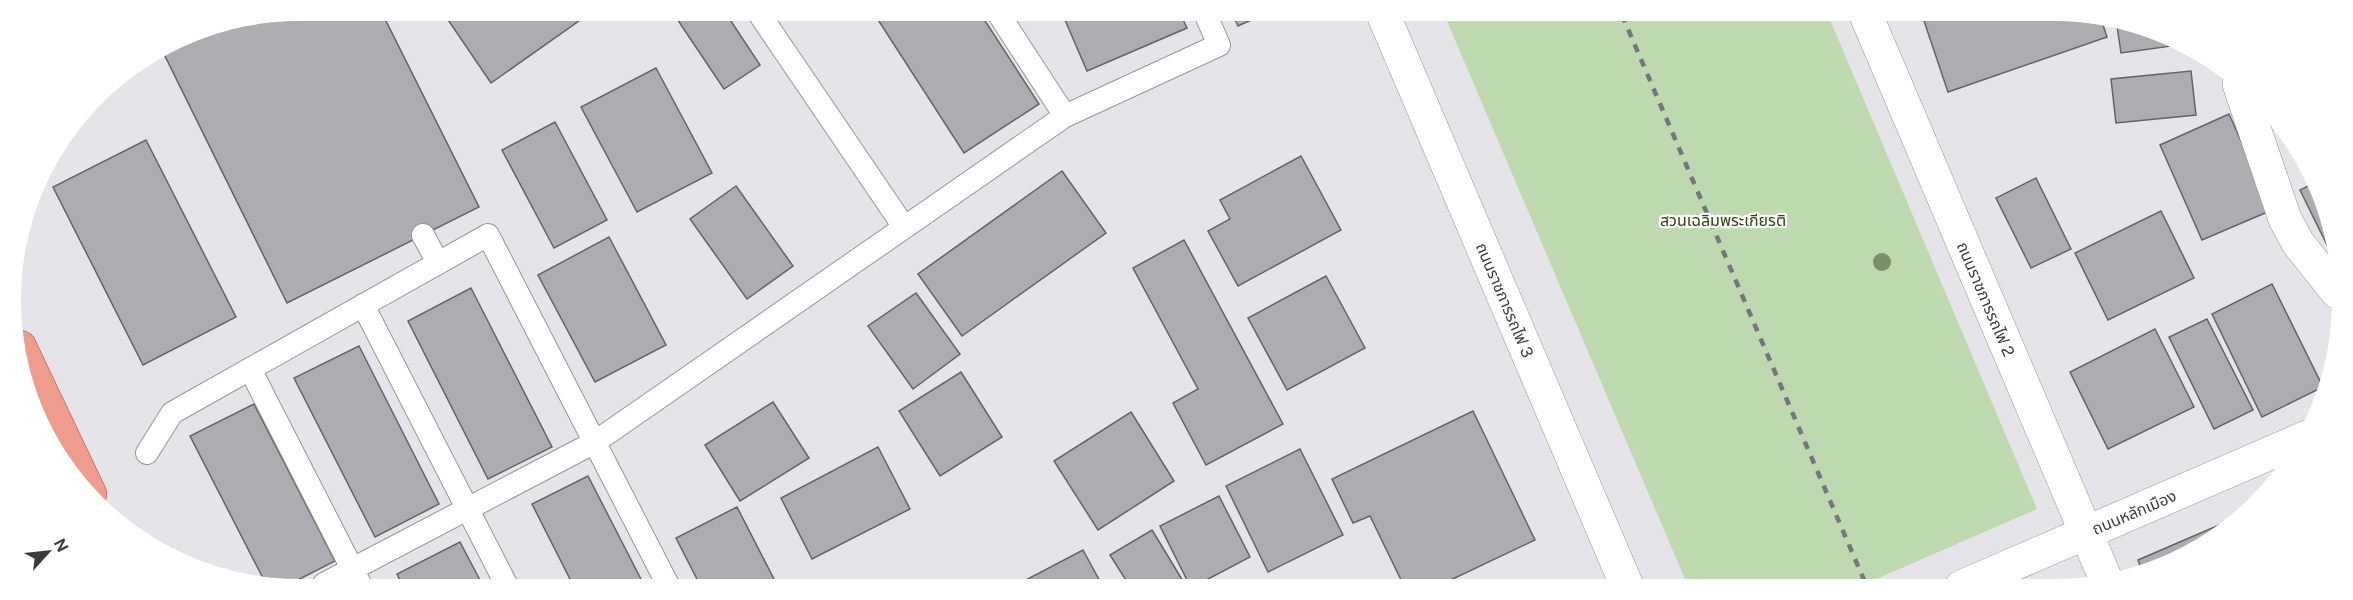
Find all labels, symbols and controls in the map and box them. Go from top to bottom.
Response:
park label: สวนเฉลิมพระเกียรติ [1660,211,1786,230]
street label: ถนนราชการรถไฟ 2 [1953,239,2018,359]
street label: ถนนราชการรถไฟ 3 [1472,240,1537,361]
street label: ถนนหลักเมือง [2089,486,2179,539]
north arrow [18,522,78,582]
text: N [50,536,72,555]

